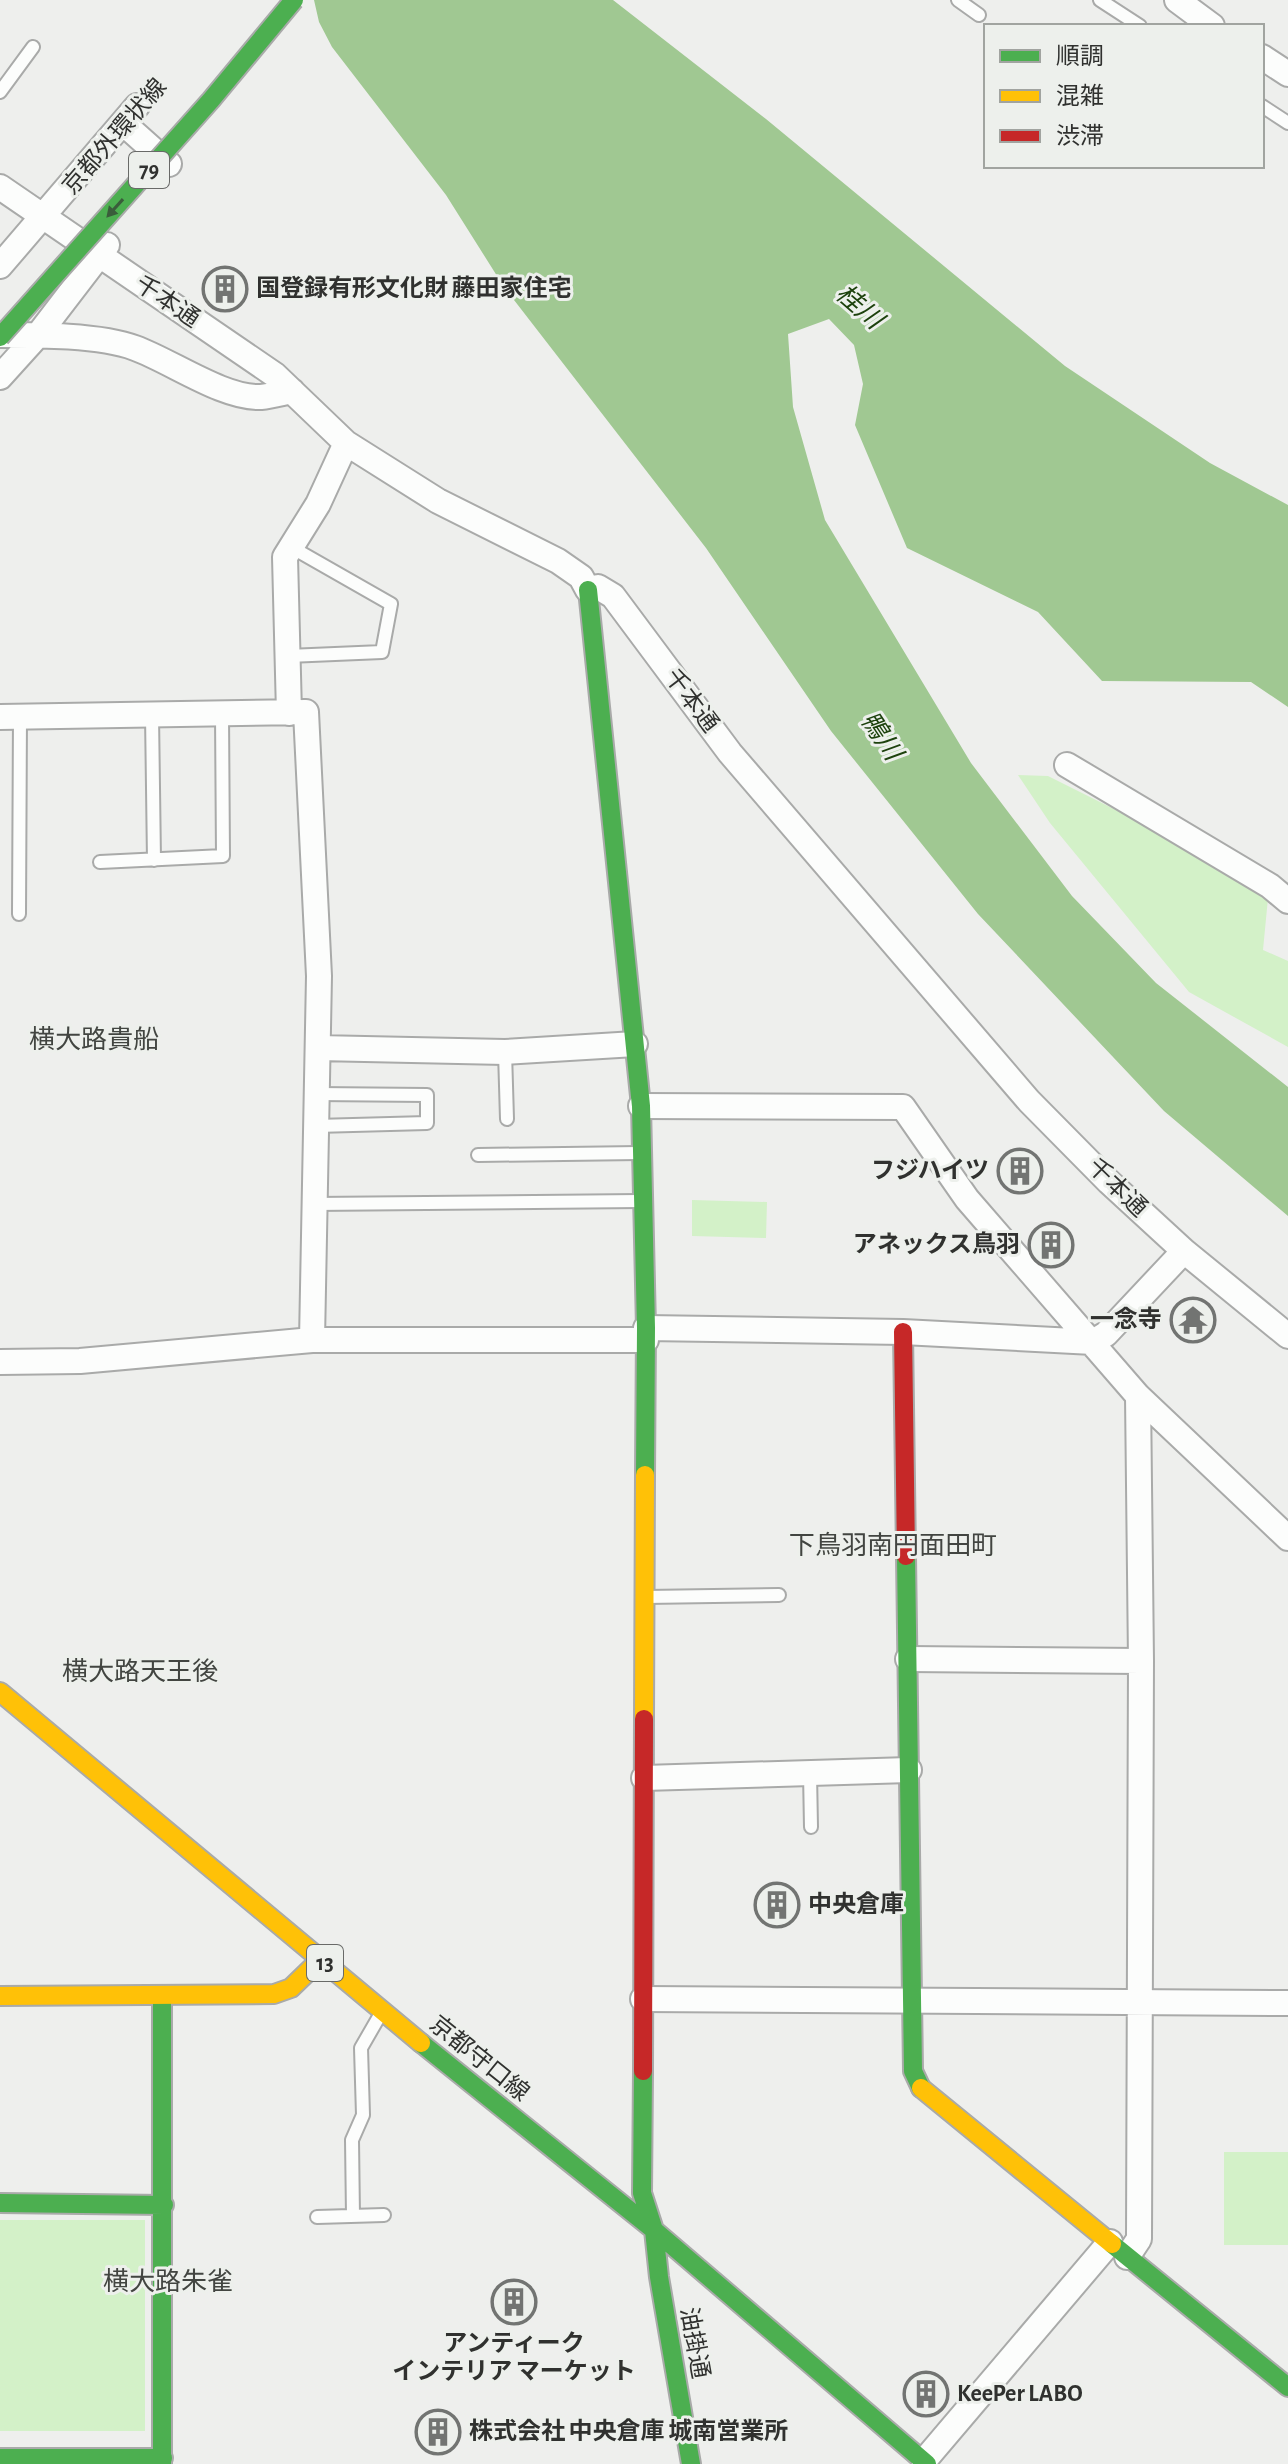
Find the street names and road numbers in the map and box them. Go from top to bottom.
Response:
street label: 京都外環状線 [57,73,171,199]
road number: 79 [129,152,169,188]
street label: 千本通 [130,270,205,332]
street label: 千本通 [660,664,724,737]
street label: 千本通 [1083,1153,1153,1222]
road number: 13 [307,1945,343,1981]
street label: 京都守口線 [425,2010,534,2106]
street label: 油掛通 [676,2305,714,2381]

